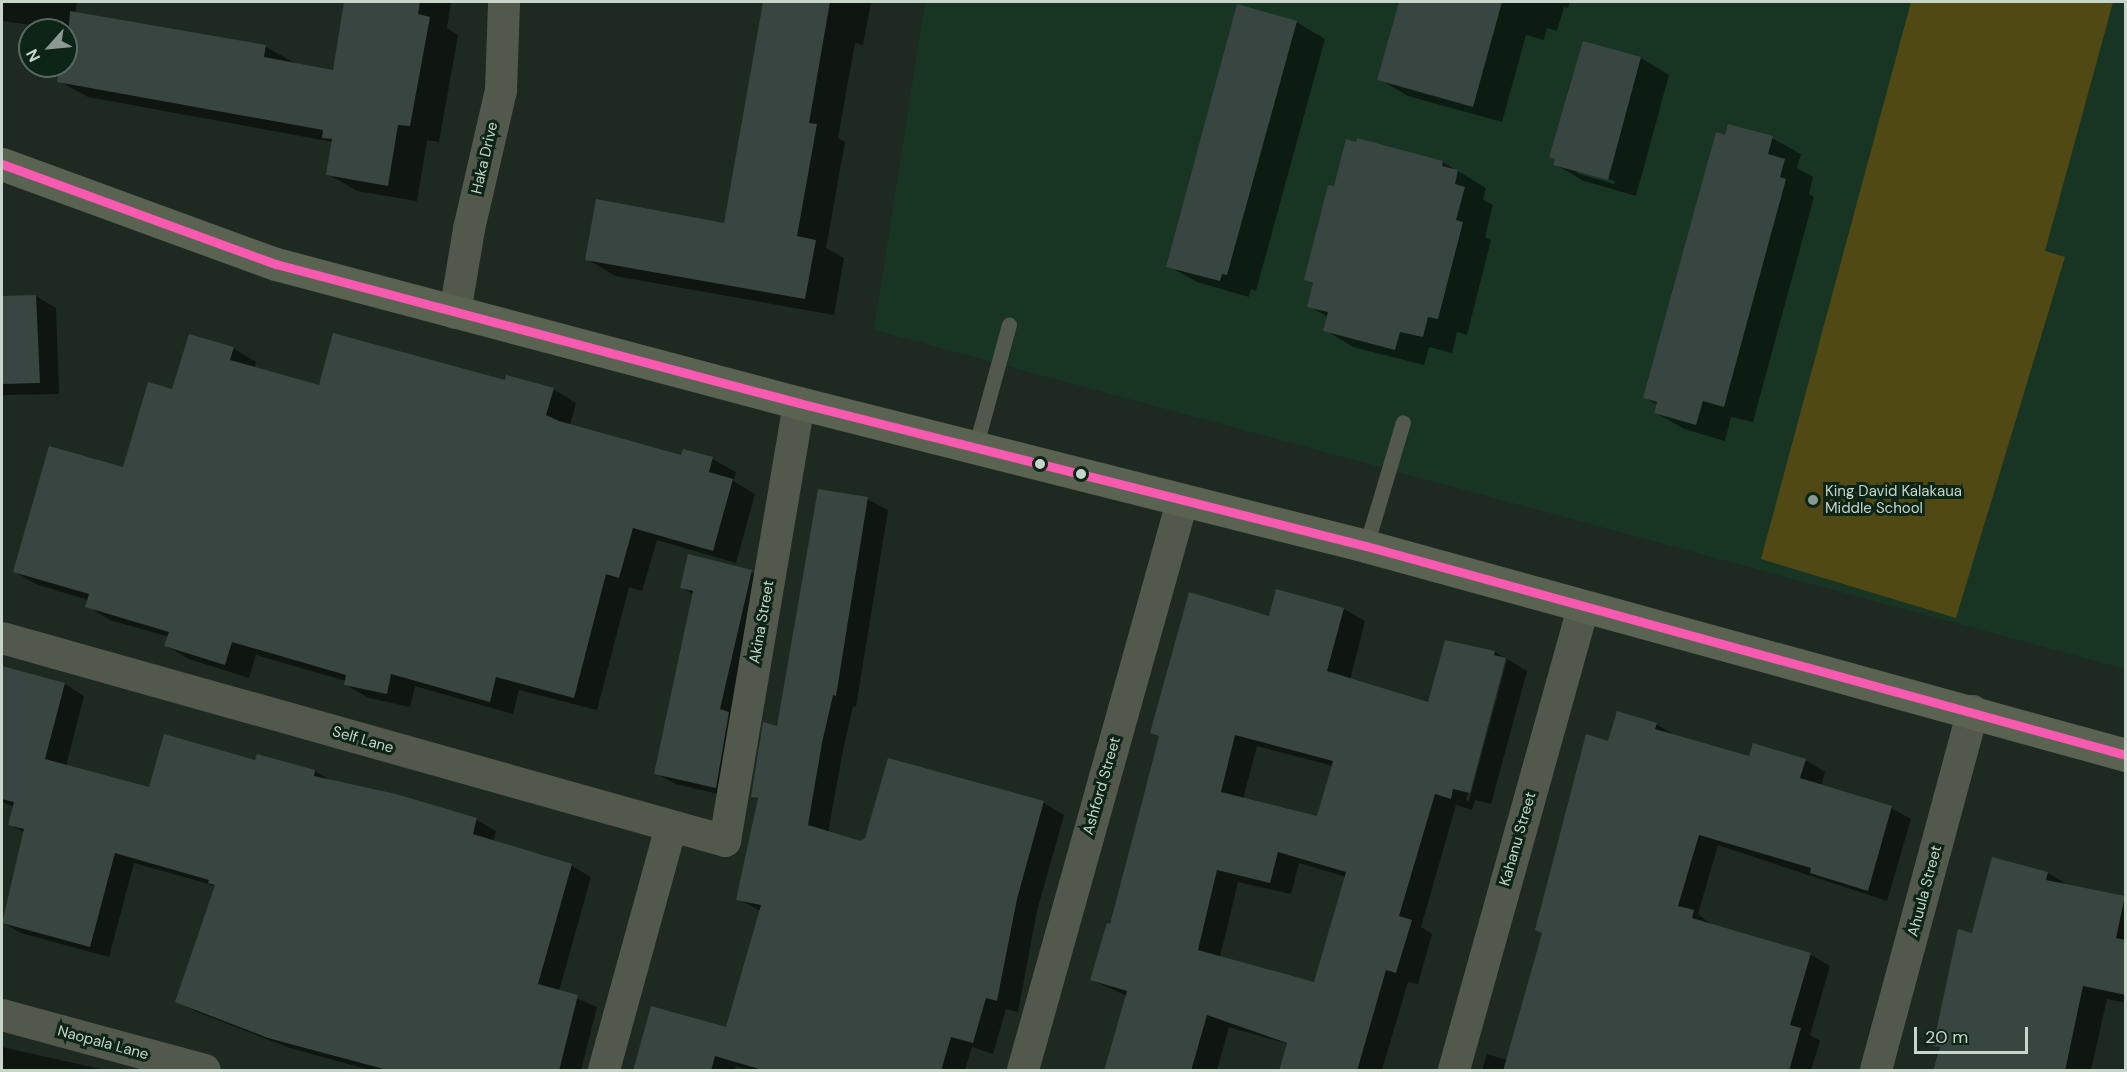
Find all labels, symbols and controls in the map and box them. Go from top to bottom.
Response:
north arrow [18,18,78,78]
text: N [21,46,45,65]
street label: Haka Drive [468,120,502,196]
unlabelled marker [1034,458,1046,470]
unlabelled marker [1075,468,1087,480]
place label: King David Kalakaua Middle School [1825,482,1962,517]
marker: King David Kalakaua Middle School [1806,493,1820,507]
street label: Akina Street [746,579,778,665]
street label: Self Lane [330,723,396,757]
street label: Ashford Street [1079,735,1125,837]
street label: Kahanu Street [1496,790,1540,888]
street label: Ahuula Street [1904,843,1946,939]
scale bar [1917,1015,2031,1053]
street label: Naopala Lane [55,1022,151,1064]
text: 20 m [1925,1025,1968,1049]

